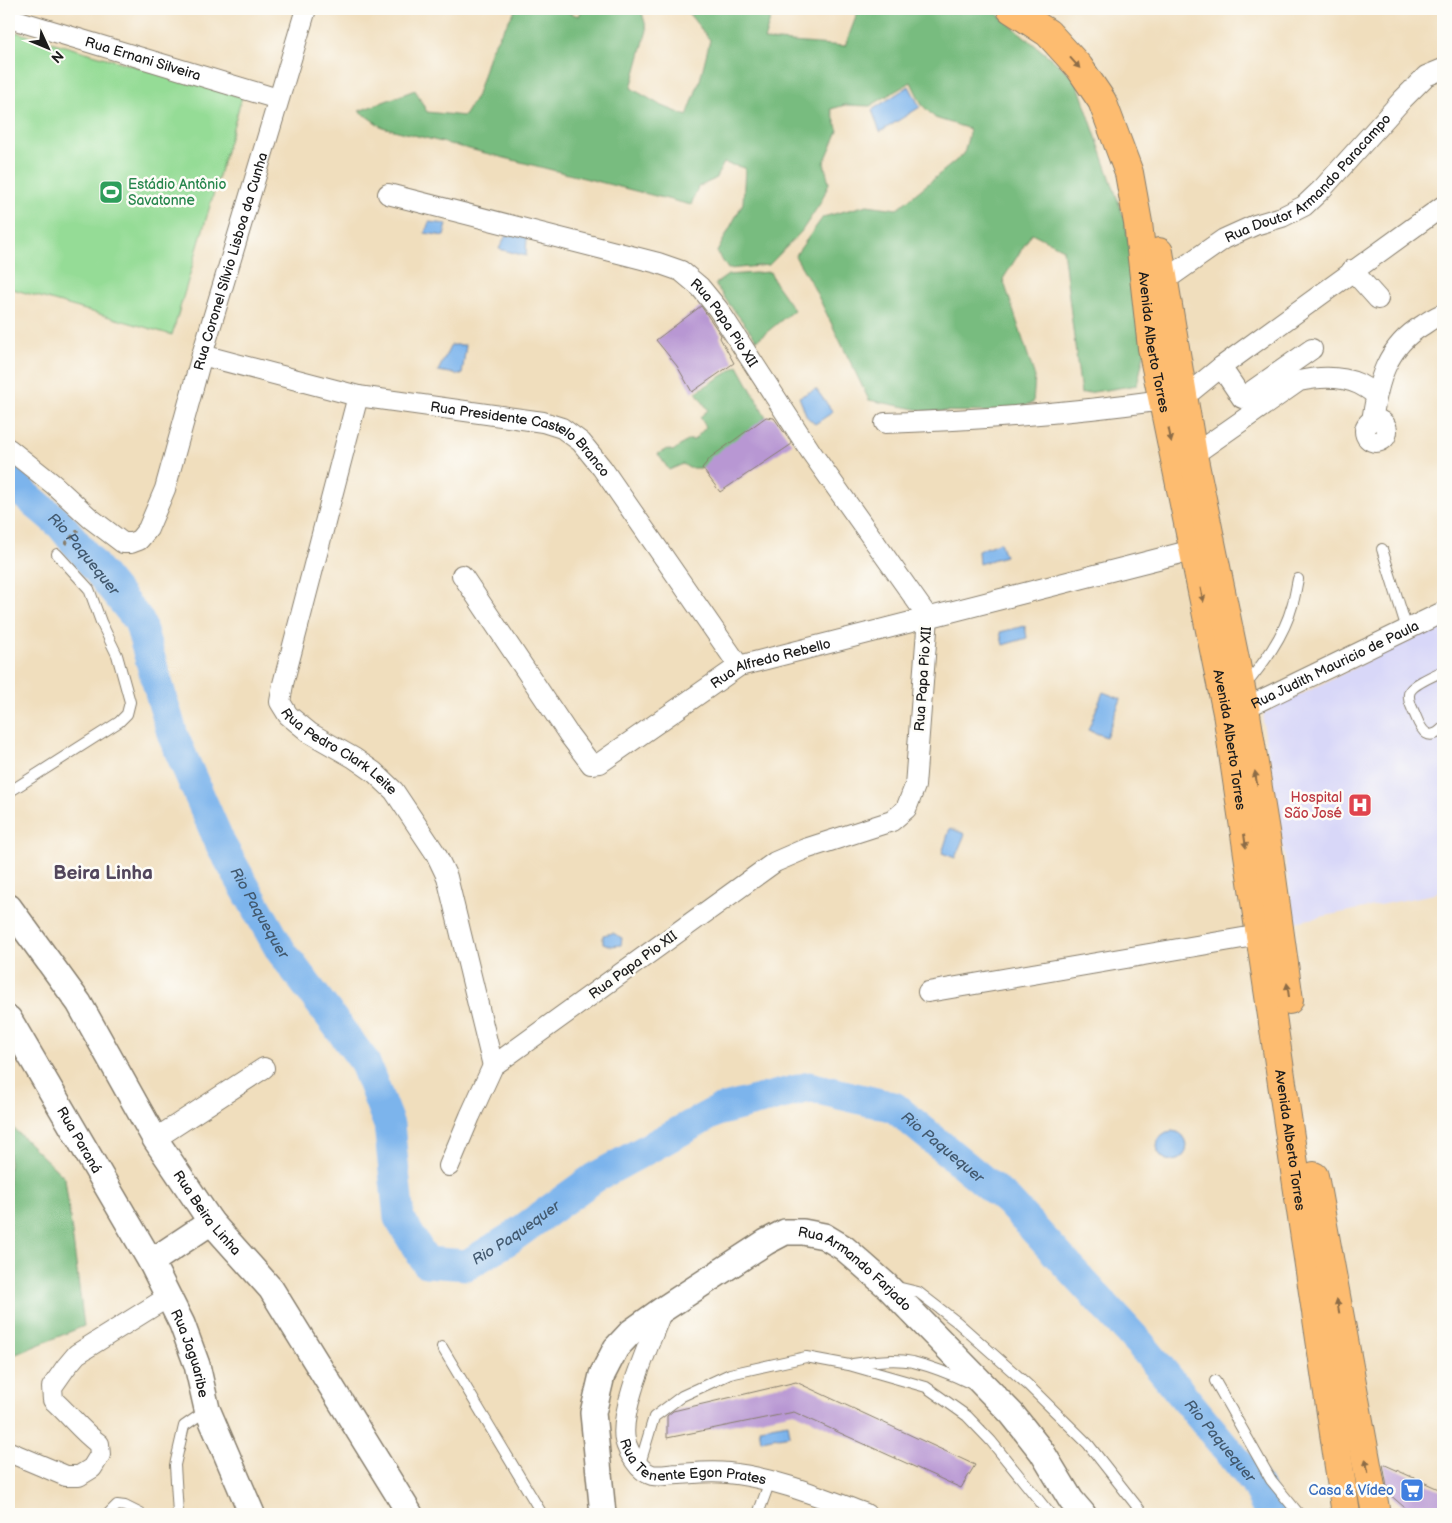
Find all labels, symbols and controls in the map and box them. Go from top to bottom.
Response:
north arrow [22,22,72,72]
street label: Rua Ernani Silveira [83,33,203,84]
text: N [47,47,67,66]
one-way arrow [1069,56,1080,69]
street label: Rua Doutor Armando Paracampo [1222,110,1394,246]
street label: Rua Coronel Sílvio Lisboa da Cunha [190,150,271,372]
place label: Estádio Antônio Savatonne [128,176,226,209]
sports icon: Estádio Antônio Savatonne [98,179,124,205]
street label: Avenida Alberto Torres [1135,271,1174,414]
street label: Rua Papa Pio XII [687,274,762,370]
street label: Rua Presidente Castelo Branco [429,398,614,480]
one-way arrow [1167,428,1175,444]
water label: Rio Paquequer [44,509,125,600]
one-way arrow [1198,587,1206,602]
street label: Rua Judith Mauricio de Paula [1248,617,1422,712]
street label: Rua Papa Pio XII [911,626,935,732]
street label: Rua Alfredo Rebello [707,634,832,692]
street label: Avenida Alberto Torres [1210,668,1250,811]
street label: Rua Pedro Clark Leite [277,705,401,798]
one-way arrow [1252,769,1260,785]
place label: Hospital São José [1284,789,1343,822]
hospital icon: Hospital São José [1347,792,1373,818]
one-way arrow [1241,833,1249,849]
district label: Beira Linha [53,862,153,885]
water label: Rio Paquequer [226,864,294,964]
street label: Rua Papa Pio XII [586,927,680,1003]
one-way arrow [1284,982,1292,998]
street label: Avenida Alberto Torres [1272,1068,1309,1212]
street label: Rua Paraná [54,1104,106,1176]
water label: Rio Paquequer [897,1107,989,1188]
street label: Rua Beira Linha [170,1167,245,1259]
water label: Rio Paquequer [469,1195,565,1269]
street label: Rua Armando Farjado [797,1223,915,1315]
one-way arrow [1334,1299,1342,1314]
street label: Rua Jaguaribe [167,1306,213,1399]
water label: Rio Paquequer [1180,1395,1261,1487]
street label: Rua Tenente Egon Prates [616,1436,768,1488]
one-way arrow [1362,1458,1370,1474]
supermarket icon: Casa & Vídeo [1399,1477,1425,1503]
place label: Casa & Vídeo [1309,1482,1394,1499]

